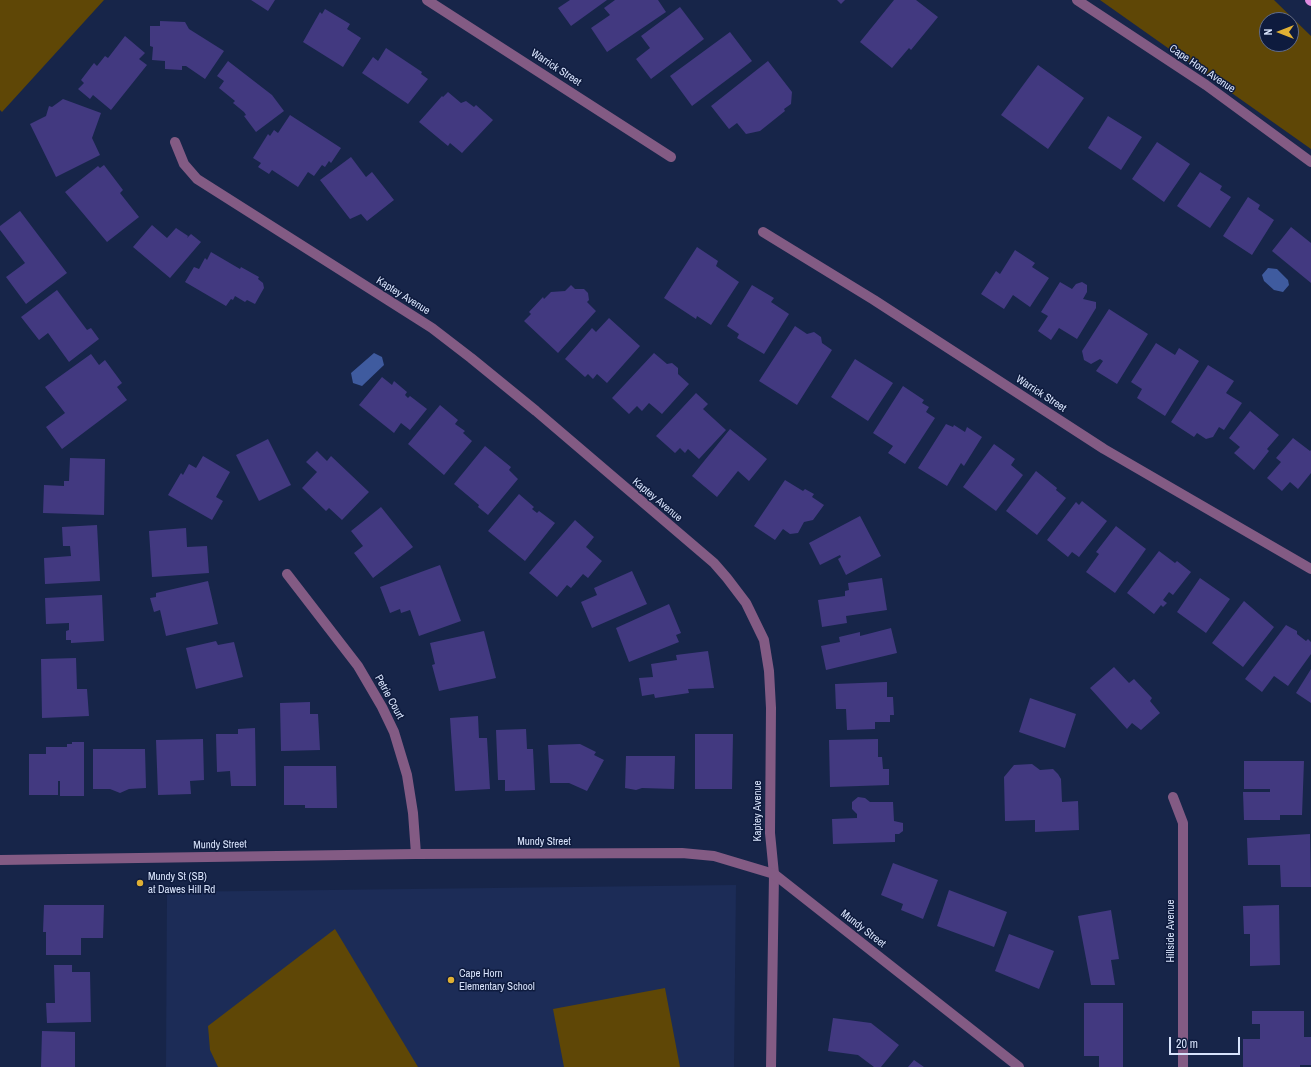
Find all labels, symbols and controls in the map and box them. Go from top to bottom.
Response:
north arrow [1259,12,1299,52]
text: N [1261,29,1275,35]
street label: Cape Horn Avenue [1167,42,1237,96]
street label: Warrick Street [528,47,584,89]
street label: Kaptey Avenue [374,274,432,318]
street label: Warrick Street [1013,373,1069,415]
street label: Kaptey Avenue [629,475,685,525]
street label: Petrie Court [371,673,407,721]
street label: Kaptey Avenue [751,780,765,842]
street label: Mundy Street [517,835,571,849]
street label: Mundy Street [193,838,247,852]
place label: Mundy St (SB) at Dawes Hill Rd [148,870,215,896]
marker: Mundy St (SB) at Dawes Hill Rd [135,878,145,888]
street label: Hillside Avenue [1164,899,1178,963]
street label: Mundy Street [838,907,888,951]
place label: Cape Horn Elementary School [459,967,535,993]
marker: Cape Horn Elementary School [446,975,456,985]
scale bar [1171,1029,1242,1055]
text: 20 m [1176,1036,1198,1052]

